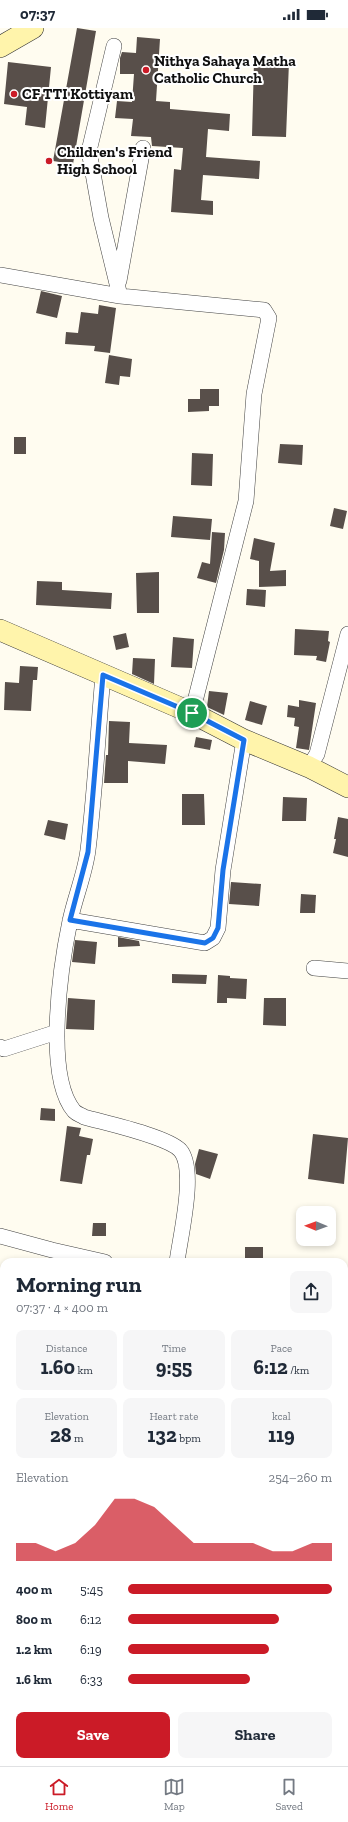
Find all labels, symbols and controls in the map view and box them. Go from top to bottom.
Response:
text: 07:37 [20,5,55,23]
place label: Nithya Sahaya Matha Catholic Church [154,52,296,87]
marker: Nithya Sahaya Matha Catholic Church [141,65,151,75]
place label: CF TTI Kottiyam [22,85,133,103]
marker: CF TTI Kottiyam [9,89,19,99]
place label: Children's Friend High School [57,143,173,178]
marker: Children's Friend High School [44,156,54,166]
pin [175,696,209,730]
icon: arrive [181,702,203,724]
north arrow [296,1206,336,1246]
map controls [296,1206,336,1246]
text: Morning run [16,1271,142,1298]
button: share [290,1271,332,1313]
text: 07:37 · 4 × 400 m [16,1300,108,1315]
text: Distance [46,1342,87,1355]
text: Time [162,1342,186,1355]
text: Pace [270,1342,292,1355]
text: 1.60 [41,1355,75,1379]
text: 9:55 [156,1355,192,1379]
text: 6:12 [253,1355,288,1379]
text: km [75,1364,93,1377]
text: /km [288,1364,309,1377]
text: Elevation [44,1410,89,1423]
text: Heart rate [150,1410,198,1423]
text: kcal [272,1410,291,1423]
text: 28 [50,1423,71,1447]
text: 132 [147,1423,177,1447]
text: 119 [268,1423,295,1447]
text: m [71,1432,83,1445]
text: bpm [177,1432,201,1445]
text: Elevation [16,1470,68,1485]
text: 254–260 m [269,1470,332,1485]
text: 400 m [16,1582,52,1597]
text: 5:45 [80,1582,103,1597]
text: 800 m [16,1612,52,1627]
text: 6:12 [80,1612,102,1627]
text: 1.2 km [16,1642,52,1657]
text: 6:19 [80,1642,102,1657]
text: 1.6 km [16,1672,52,1687]
text: 6:33 [80,1672,103,1687]
button: Save [16,1712,170,1758]
button: Share [178,1712,332,1758]
tab: Home [45,1776,73,1813]
tab: Map [163,1776,185,1813]
tab: Saved [275,1776,303,1813]

